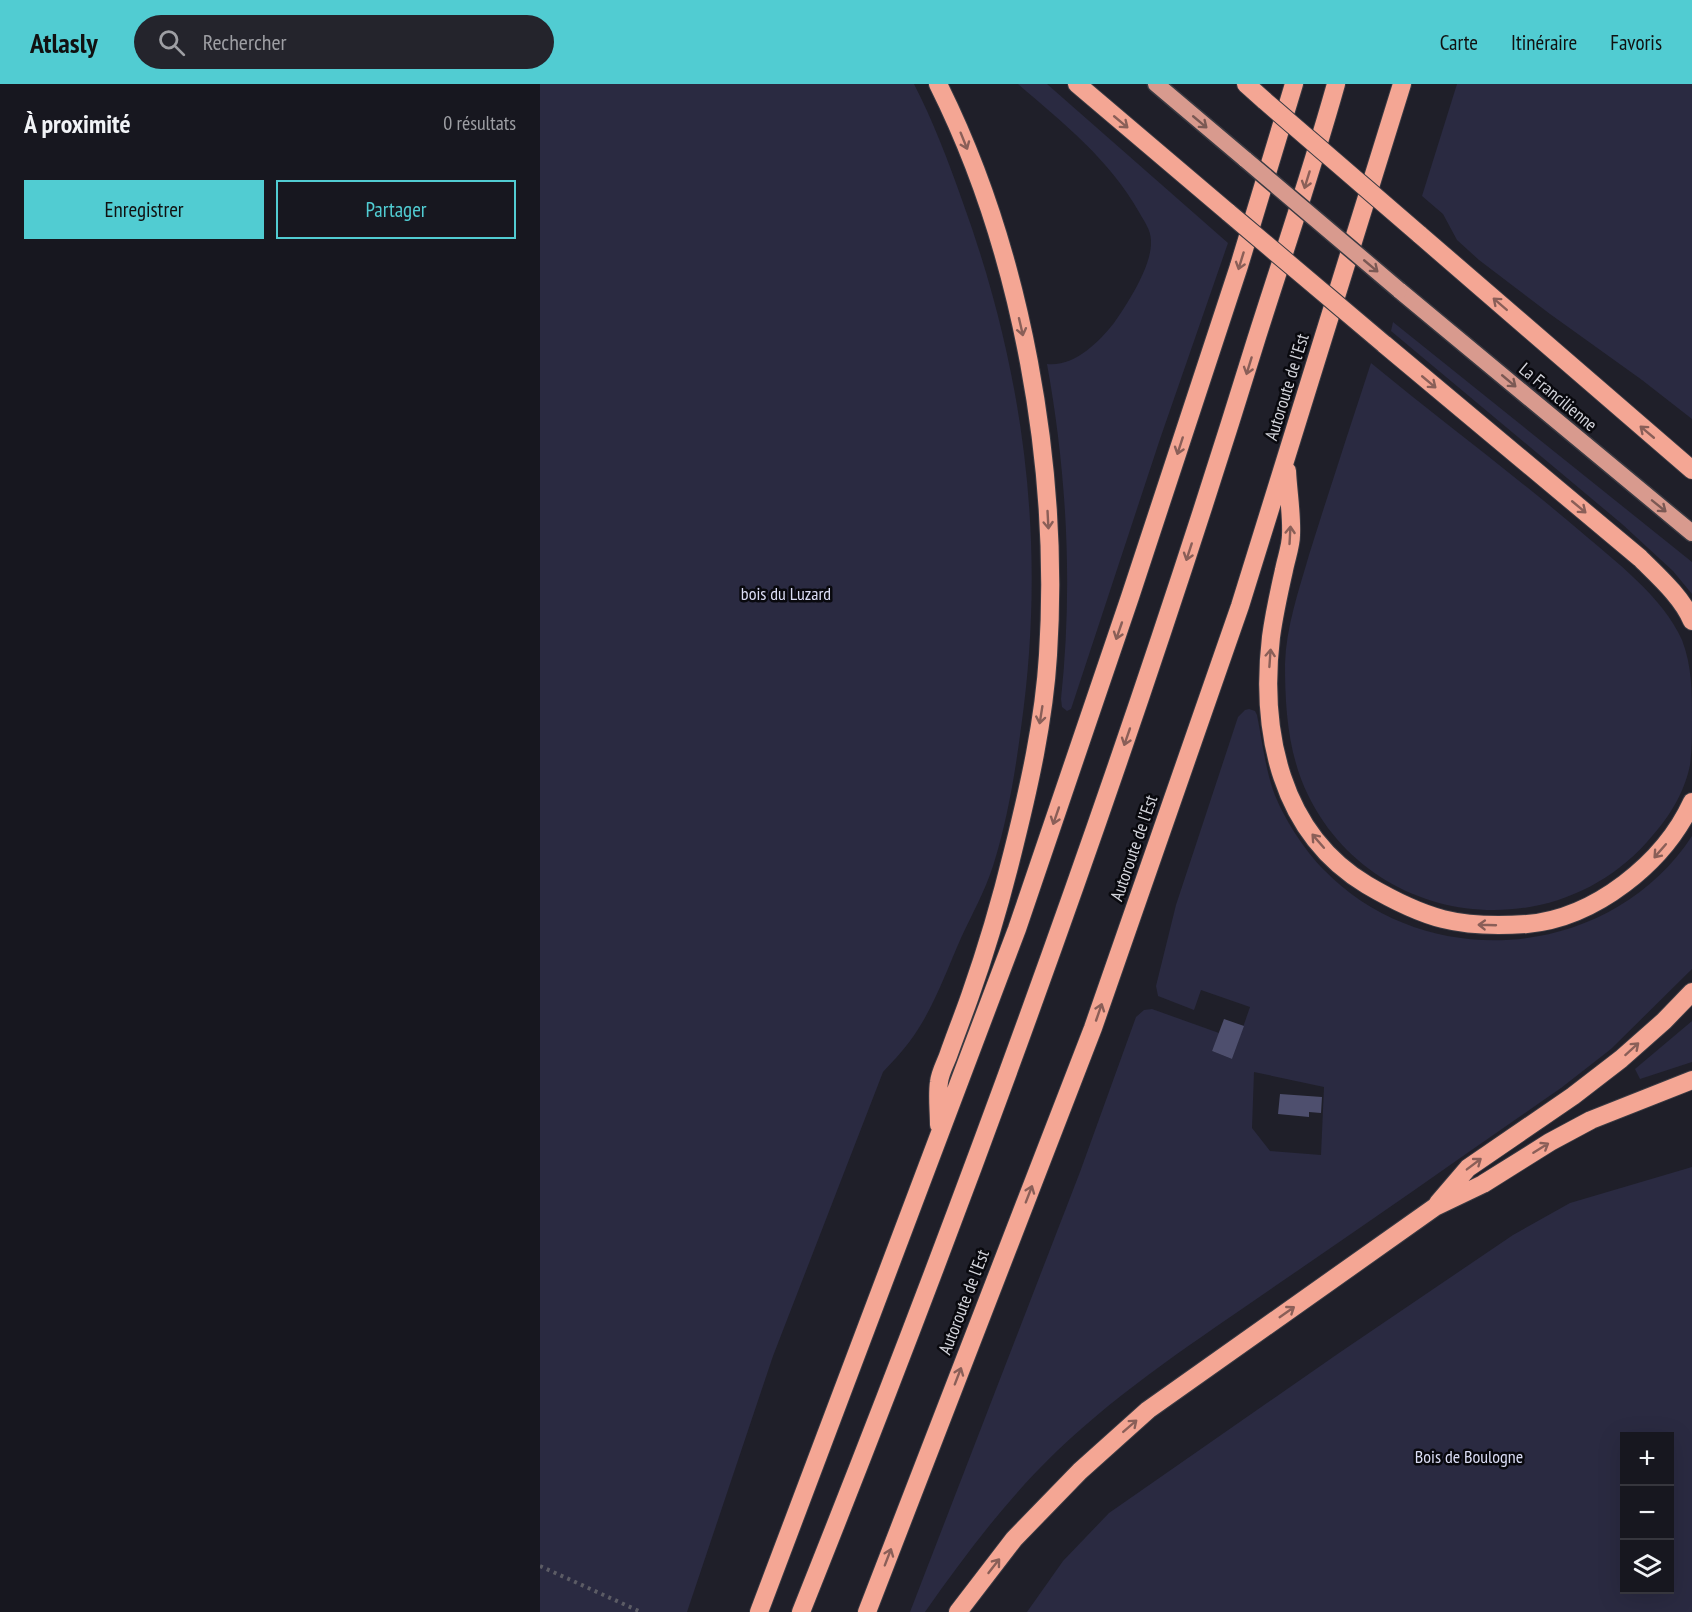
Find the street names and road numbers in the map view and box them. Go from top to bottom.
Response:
street label: Autoroute de l’Est [1259,331,1314,443]
street label: La Francilienne [1515,357,1602,436]
street label: Autoroute de l’Est [1105,792,1162,904]
street label: Autoroute de l’Est [933,1246,994,1357]

